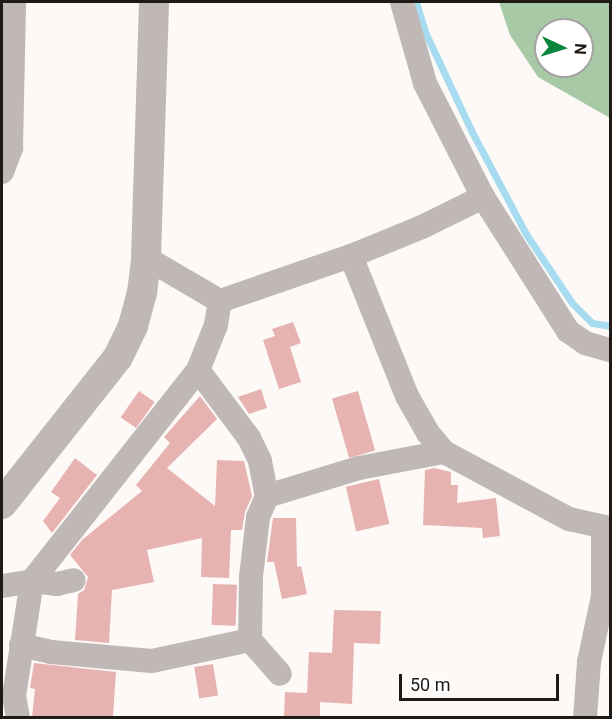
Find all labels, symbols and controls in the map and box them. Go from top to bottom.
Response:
north arrow [534,18,594,78]
text: N [571,43,590,55]
scale bar [402,662,562,700]
text: 50 m [410,674,450,695]

